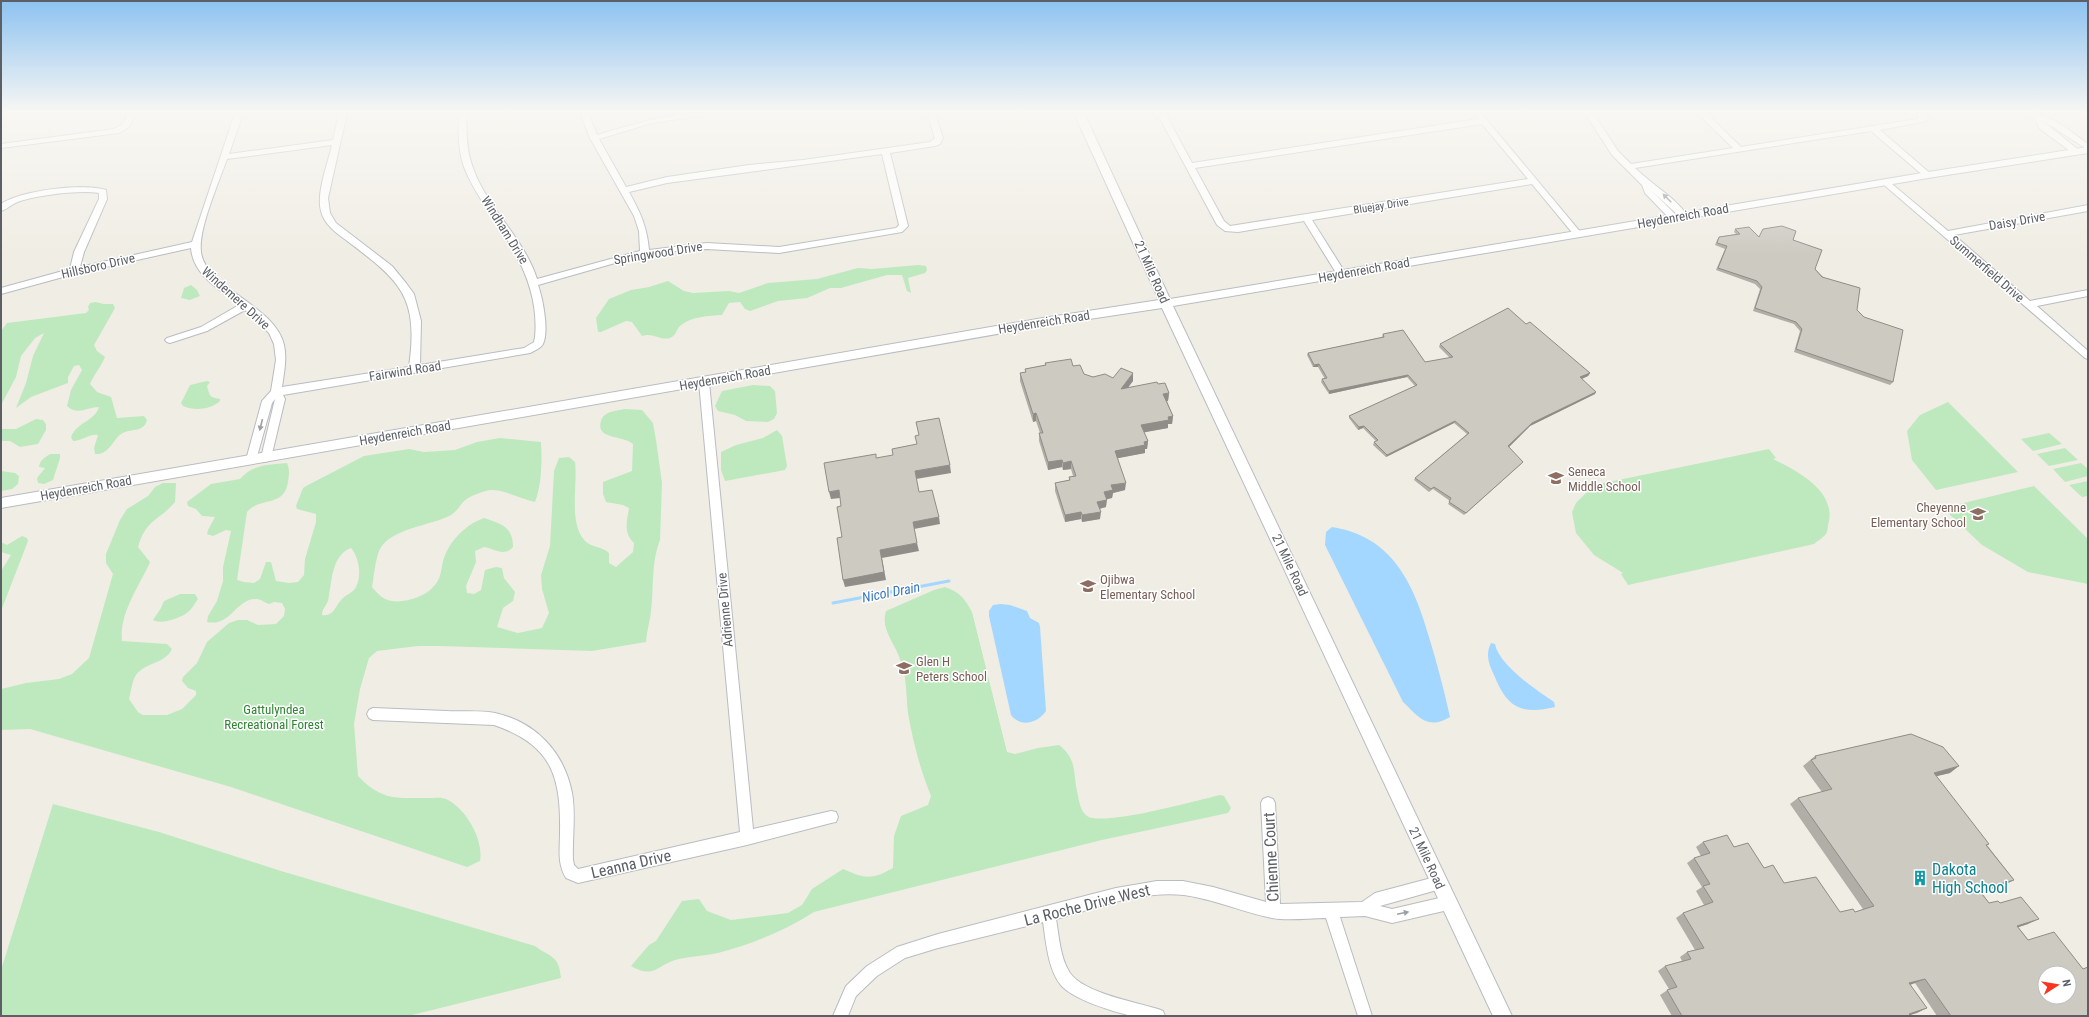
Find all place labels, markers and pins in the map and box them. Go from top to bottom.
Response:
place label: Seneca Middle School [1568,464,1641,494]
school or university icon: Seneca Middle School [1547,469,1565,487]
place label: Cheyenne Elementary School [1871,500,1966,530]
school or university icon: Cheyenne Elementary School [1969,505,1987,523]
place label: Ojibwa Elementary School [1100,572,1195,602]
school or university icon: Ojibwa Elementary School [1079,577,1097,595]
place label: Glen H Peters School [916,654,987,684]
school or university icon: Glen H Peters School [895,659,913,677]
place label: Dakota High School [1932,860,2008,897]
building icon: Dakota High School [1911,869,1929,887]

